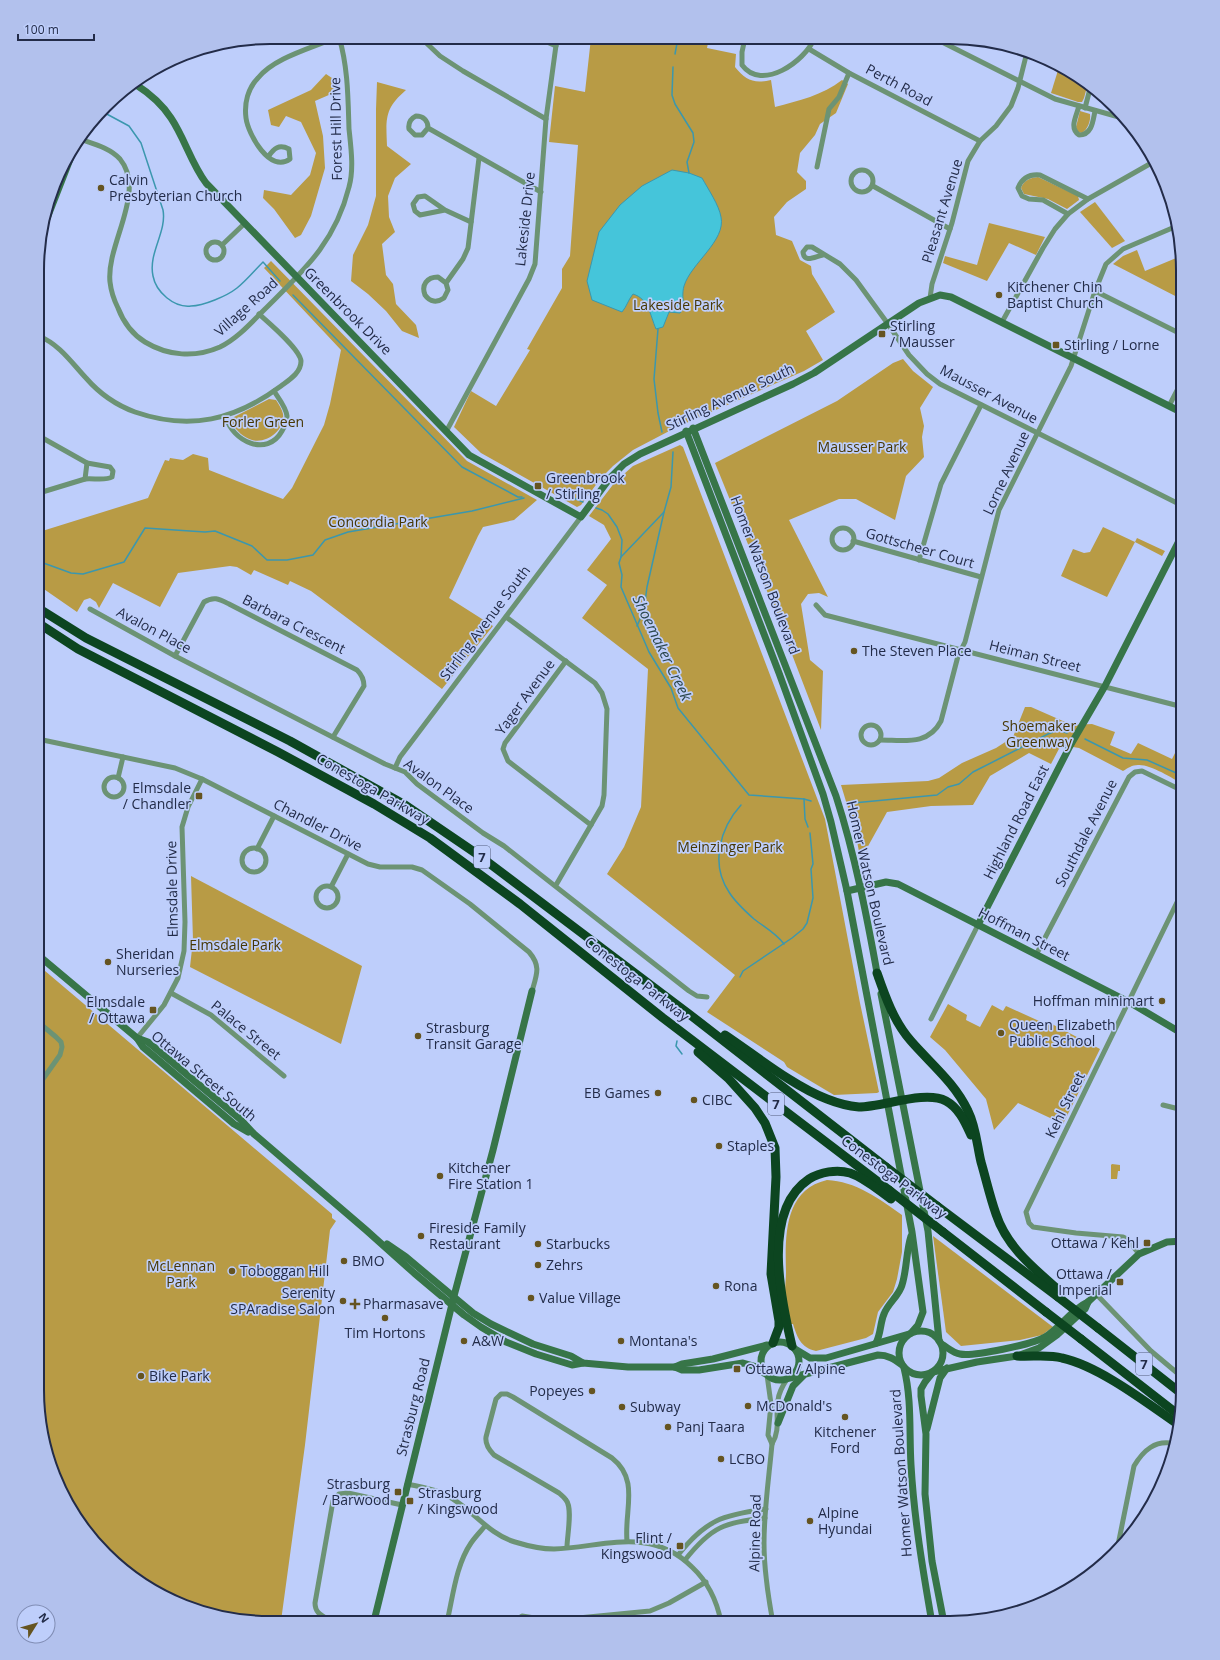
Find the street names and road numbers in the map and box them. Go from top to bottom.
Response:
street label: Perth Road [863,59,936,110]
street label: Forest Hill Drive [325,77,346,181]
street label: Pleasant Avenue [917,156,966,265]
street label: Lakeside Drive [510,171,539,267]
street label: Greenbrook Drive [300,263,396,359]
street label: Village Road [210,273,281,340]
street label: Stirling Avenue South [663,358,797,435]
street label: Mausser Avenue [937,360,1042,427]
street label: Lorne Avenue [978,428,1033,518]
street label: Homer Watson Boulevard [726,493,805,657]
street label: Gottscheer Court [864,523,977,572]
street label: Stirling Avenue South [435,561,534,684]
street label: Barbara Crescent [239,589,349,658]
street label: Avalon Place [114,602,195,657]
street label: Heiman Street [987,635,1083,676]
street label: Yager Avenue [491,655,559,738]
street label: Conestoga Parkway [313,748,434,829]
street label: Avalon Place [400,754,478,817]
street label: Highland Road East [978,761,1053,882]
street label: Southdale Avenue [1050,776,1121,890]
street label: Chandler Drive [271,794,366,855]
street label: Homer Watson Boulevard [842,799,899,967]
street label: Elmsdale Drive [161,840,182,937]
road number: 7 [474,846,490,868]
street label: Hoffman Street [975,902,1073,965]
street label: Conestoga Parkway [581,932,694,1026]
street label: Palace Street [207,996,285,1064]
street label: Ottawa Street South [148,1026,261,1125]
street label: Kehl Street [1040,1069,1089,1141]
road number: 7 [768,1093,784,1115]
street label: Conestoga Parkway [838,1131,952,1223]
road number: 7 [1136,1353,1152,1375]
street label: Strasburg Road [391,1356,434,1458]
street label: Homer Watson Boulevard [885,1388,916,1558]
street label: Alpine Road [744,1494,765,1572]

